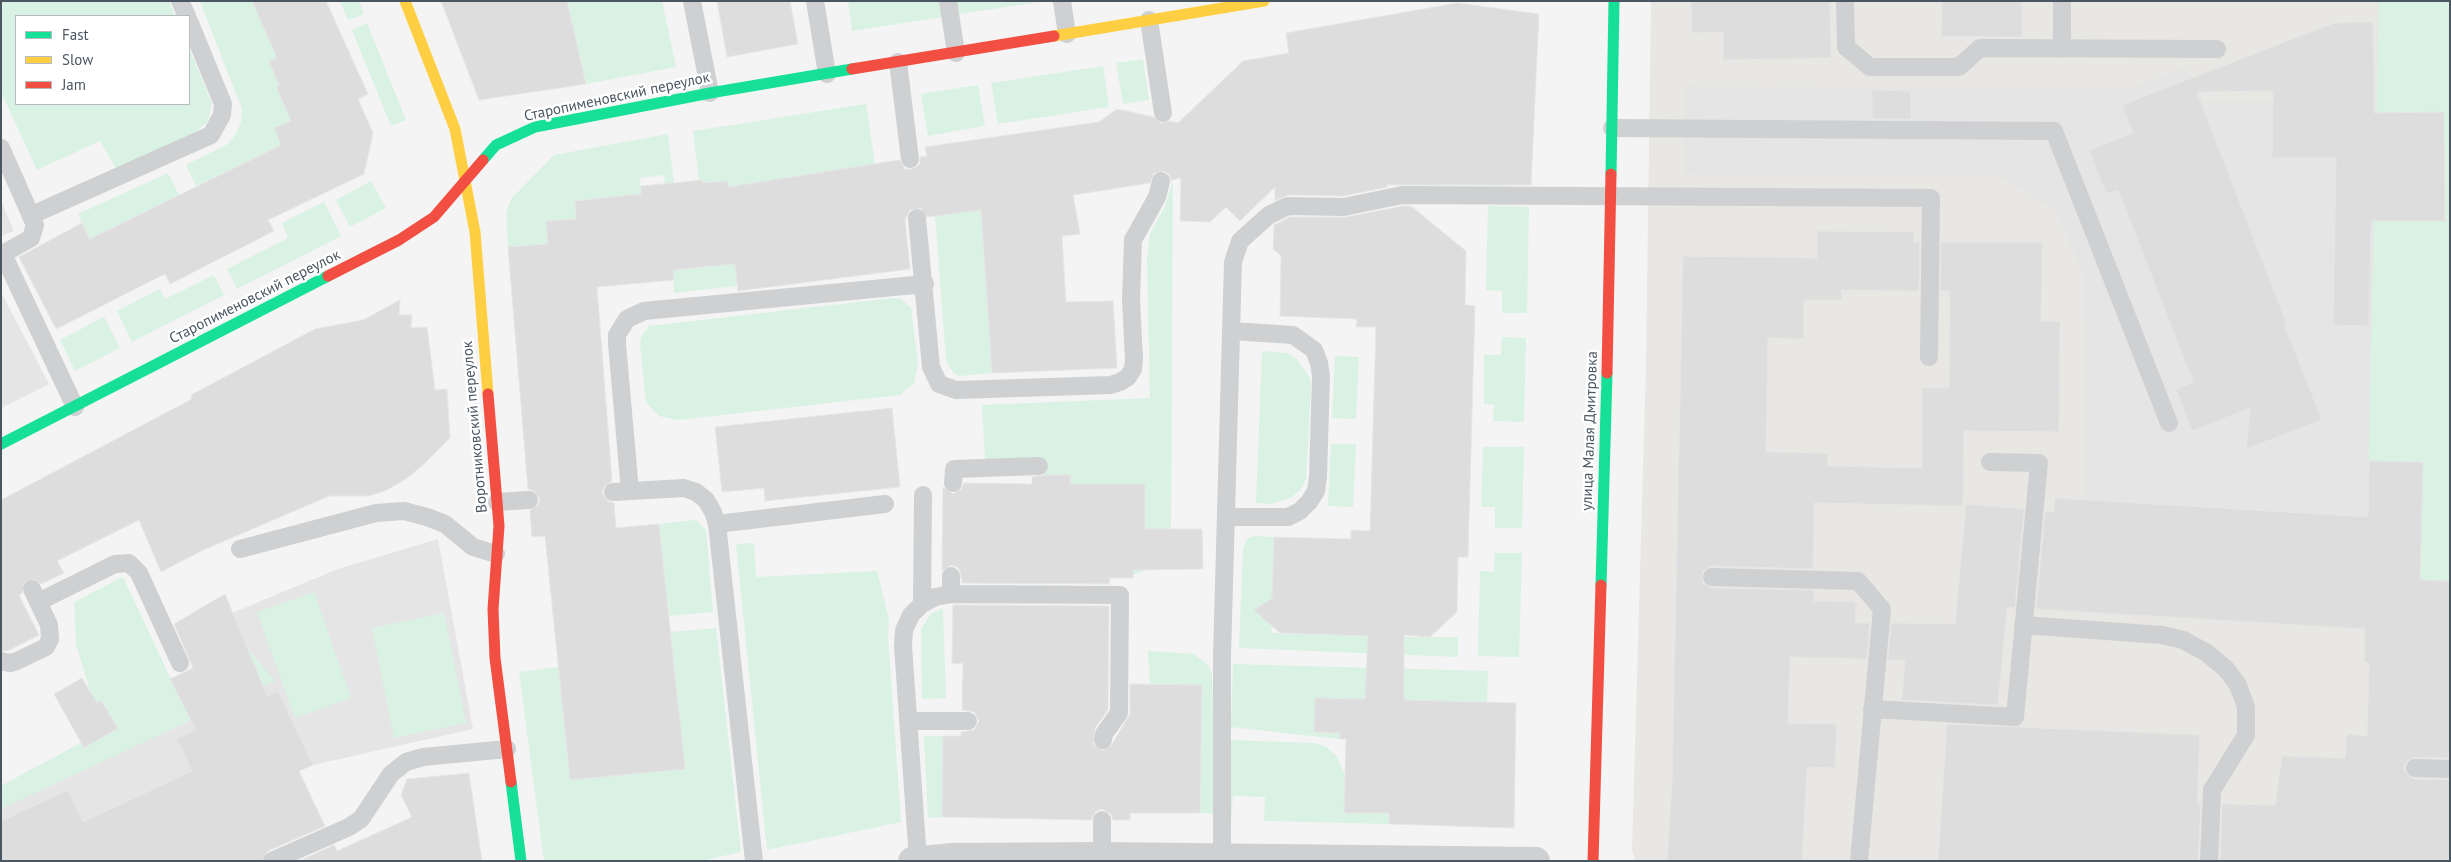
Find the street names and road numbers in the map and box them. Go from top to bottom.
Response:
street label: Старопименовский переулок [523,69,711,125]
street label: Старопименовский переулок [167,246,343,348]
street label: Воротниковский переулок [459,340,491,514]
street label: улица Малая Дмитровка [1578,351,1602,511]

